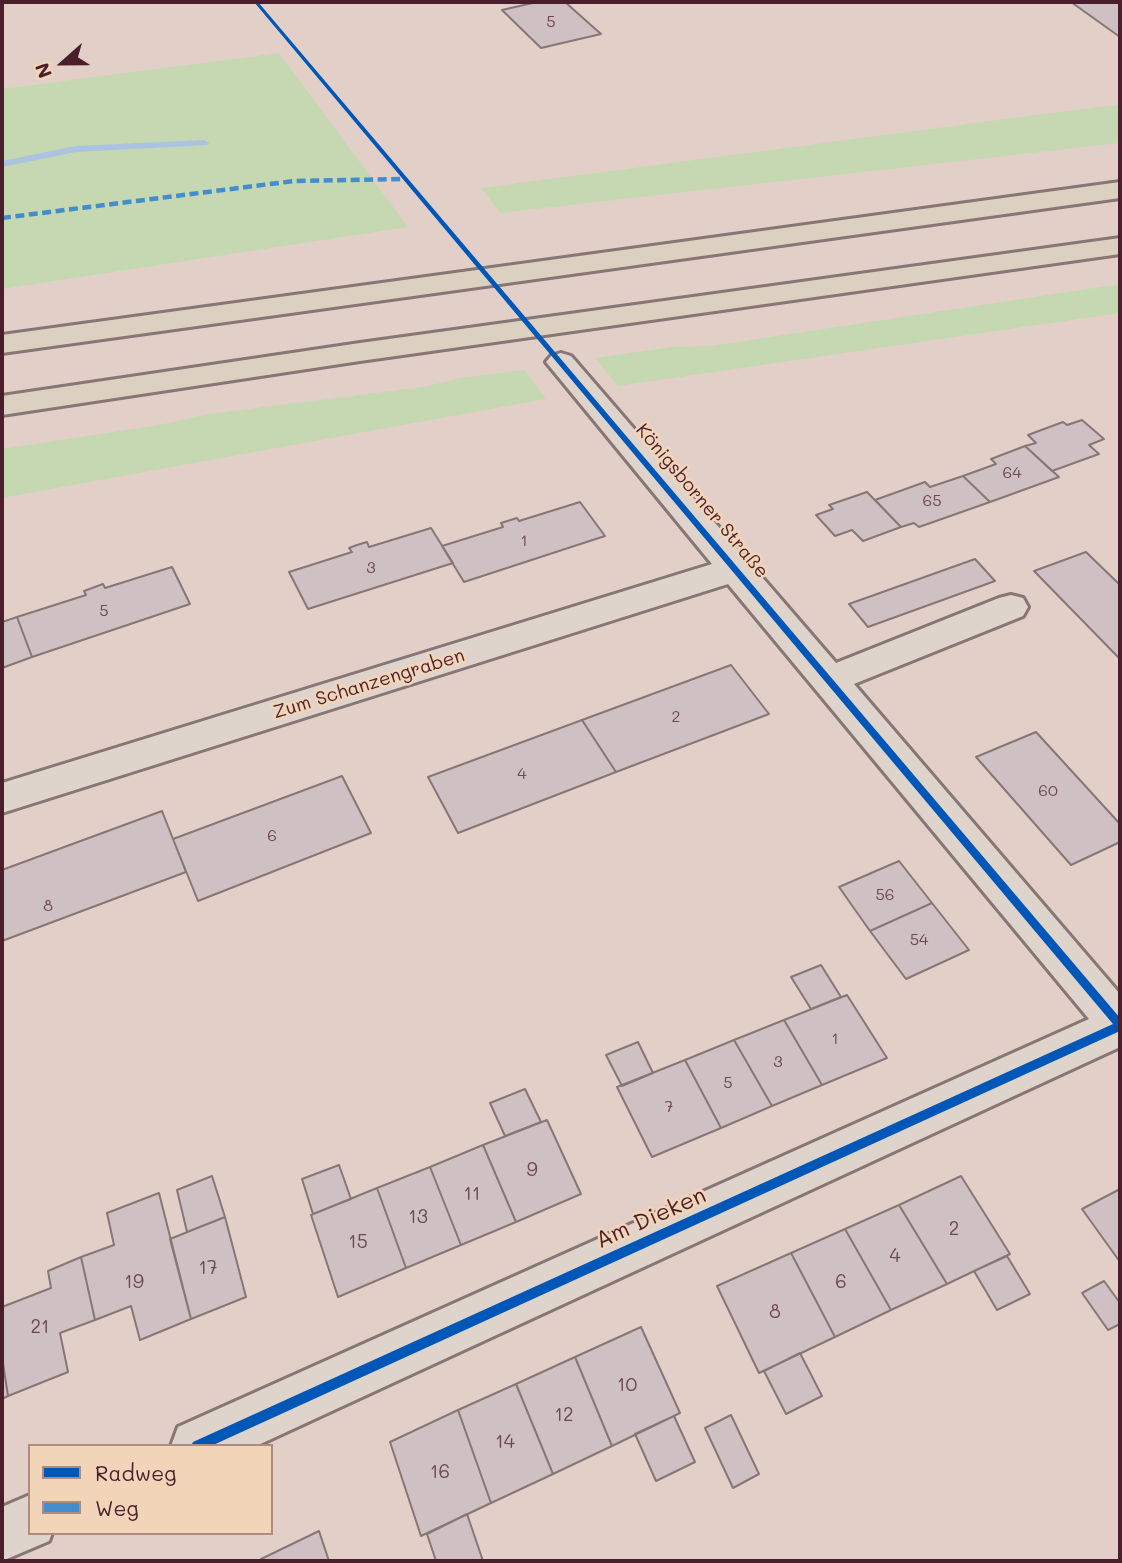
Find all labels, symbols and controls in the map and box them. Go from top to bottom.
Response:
house number: 5 [546,12,556,32]
north arrow [28,28,98,98]
text: N [29,60,57,82]
street label: Königsborner Straße [631,419,773,583]
house number: 64 [1002,463,1022,483]
house number: 65 [923,491,941,511]
house number: 1 [520,531,528,551]
house number: 3 [366,558,376,578]
house number: 5 [99,601,109,621]
street label: Zum Schanzengraben [271,644,467,724]
house number: 2 [672,707,680,727]
house number: 4 [517,764,527,784]
house number: 60 [1038,781,1058,801]
house number: 6 [267,826,277,846]
house number: 56 [876,885,894,905]
house number: 8 [43,896,53,916]
house number: 54 [910,930,928,950]
house number: 1 [831,1029,839,1049]
house number: 3 [773,1052,783,1072]
house number: 5 [723,1073,733,1093]
house number: 7 [665,1097,673,1117]
house number: 9 [526,1159,538,1181]
street label: Am Dieken [592,1181,710,1255]
house number: 11 [464,1183,480,1205]
house number: 13 [408,1206,428,1228]
house number: 2 [949,1218,959,1240]
house number: 15 [348,1231,368,1253]
house number: 4 [889,1245,901,1267]
house number: 17 [198,1257,218,1279]
house number: 19 [124,1271,144,1293]
house number: 6 [835,1271,847,1293]
house number: 8 [769,1301,781,1323]
house number: 21 [30,1316,50,1338]
house number: 10 [617,1374,637,1396]
house number: 12 [554,1404,574,1426]
house number: 14 [495,1431,515,1453]
legend [28,1444,273,1535]
text: Radweg [95,1459,176,1486]
house number: 16 [430,1461,450,1483]
text: Weg [95,1494,139,1521]

